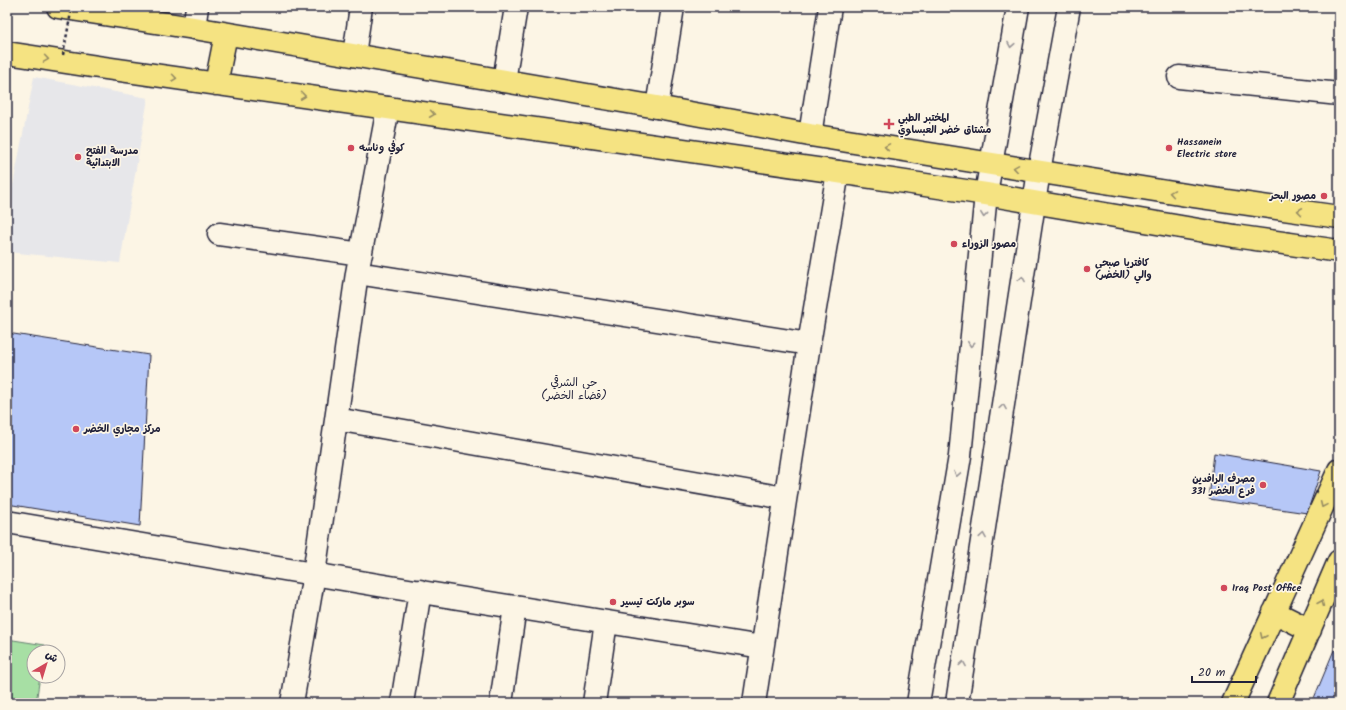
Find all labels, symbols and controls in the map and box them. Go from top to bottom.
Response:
one-way arrow [1007,42,1016,49]
one-way arrow [42,54,49,63]
one-way arrow [171,73,177,82]
one-way arrow [300,91,306,100]
one-way arrow [429,109,435,118]
place label: المختبر الطبي مشتاق خضر العبساوي [898,110,992,138]
marker: المختبر الطبي مشتاق خضر العبساوي [883,118,895,130]
place label: Hassanein Electric store [1177,134,1237,162]
place label: كوفي وناسه [359,140,405,156]
place label: مدرسة الفتح الابتدائية [86,143,139,171]
marker: كوفي وناسه [346,143,356,153]
one-way arrow [884,143,890,152]
marker: Hassanein Electric store [1164,143,1174,153]
marker: مدرسة الفتح الابتدائية [73,152,83,162]
one-way arrow [1013,164,1019,173]
place label: مصور البحر [1269,188,1316,204]
one-way arrow [1169,189,1175,198]
marker: مصور البحر [1319,191,1329,201]
one-way arrow [1297,207,1303,216]
one-way arrow [979,212,988,218]
place label: مصور الزوراء [962,236,1016,252]
marker: مصور الزوراء [949,239,959,249]
place label: كافتريا صبحي والي (الخضر) [1095,255,1152,284]
marker: كافتريا صبحي والي (الخضر) [1082,264,1092,274]
one-way arrow [1017,276,1026,282]
one-way arrow [966,341,975,348]
district label: حي الشرقي (قضاء الخضر) [541,374,607,405]
one-way arrow [998,404,1006,411]
place label: مركز مجاري الخضر [83,421,161,437]
marker: مركز مجاري الخضر [71,424,81,434]
one-way arrow [953,471,962,477]
place label: مصرف الرافدين فرع الخضر 331 [1191,471,1255,499]
marker: مصرف الرافدين فرع الخضر 331 [1258,480,1268,490]
one-way arrow [1320,501,1328,509]
one-way arrow [978,533,987,539]
place label: Iraq Post Office [1232,580,1302,596]
marker: Iraq Post Office [1219,583,1229,593]
place label: سوبر ماركت تيسير [620,594,695,610]
marker: سوبر ماركت تيسير [608,597,618,607]
one-way arrow [1316,599,1324,607]
one-way arrow [1260,633,1268,640]
north arrow [26,644,66,684]
text: ش [41,646,62,668]
scale bar [1192,658,1256,684]
one-way arrow [958,661,967,668]
text: 20 m [1198,663,1226,682]

